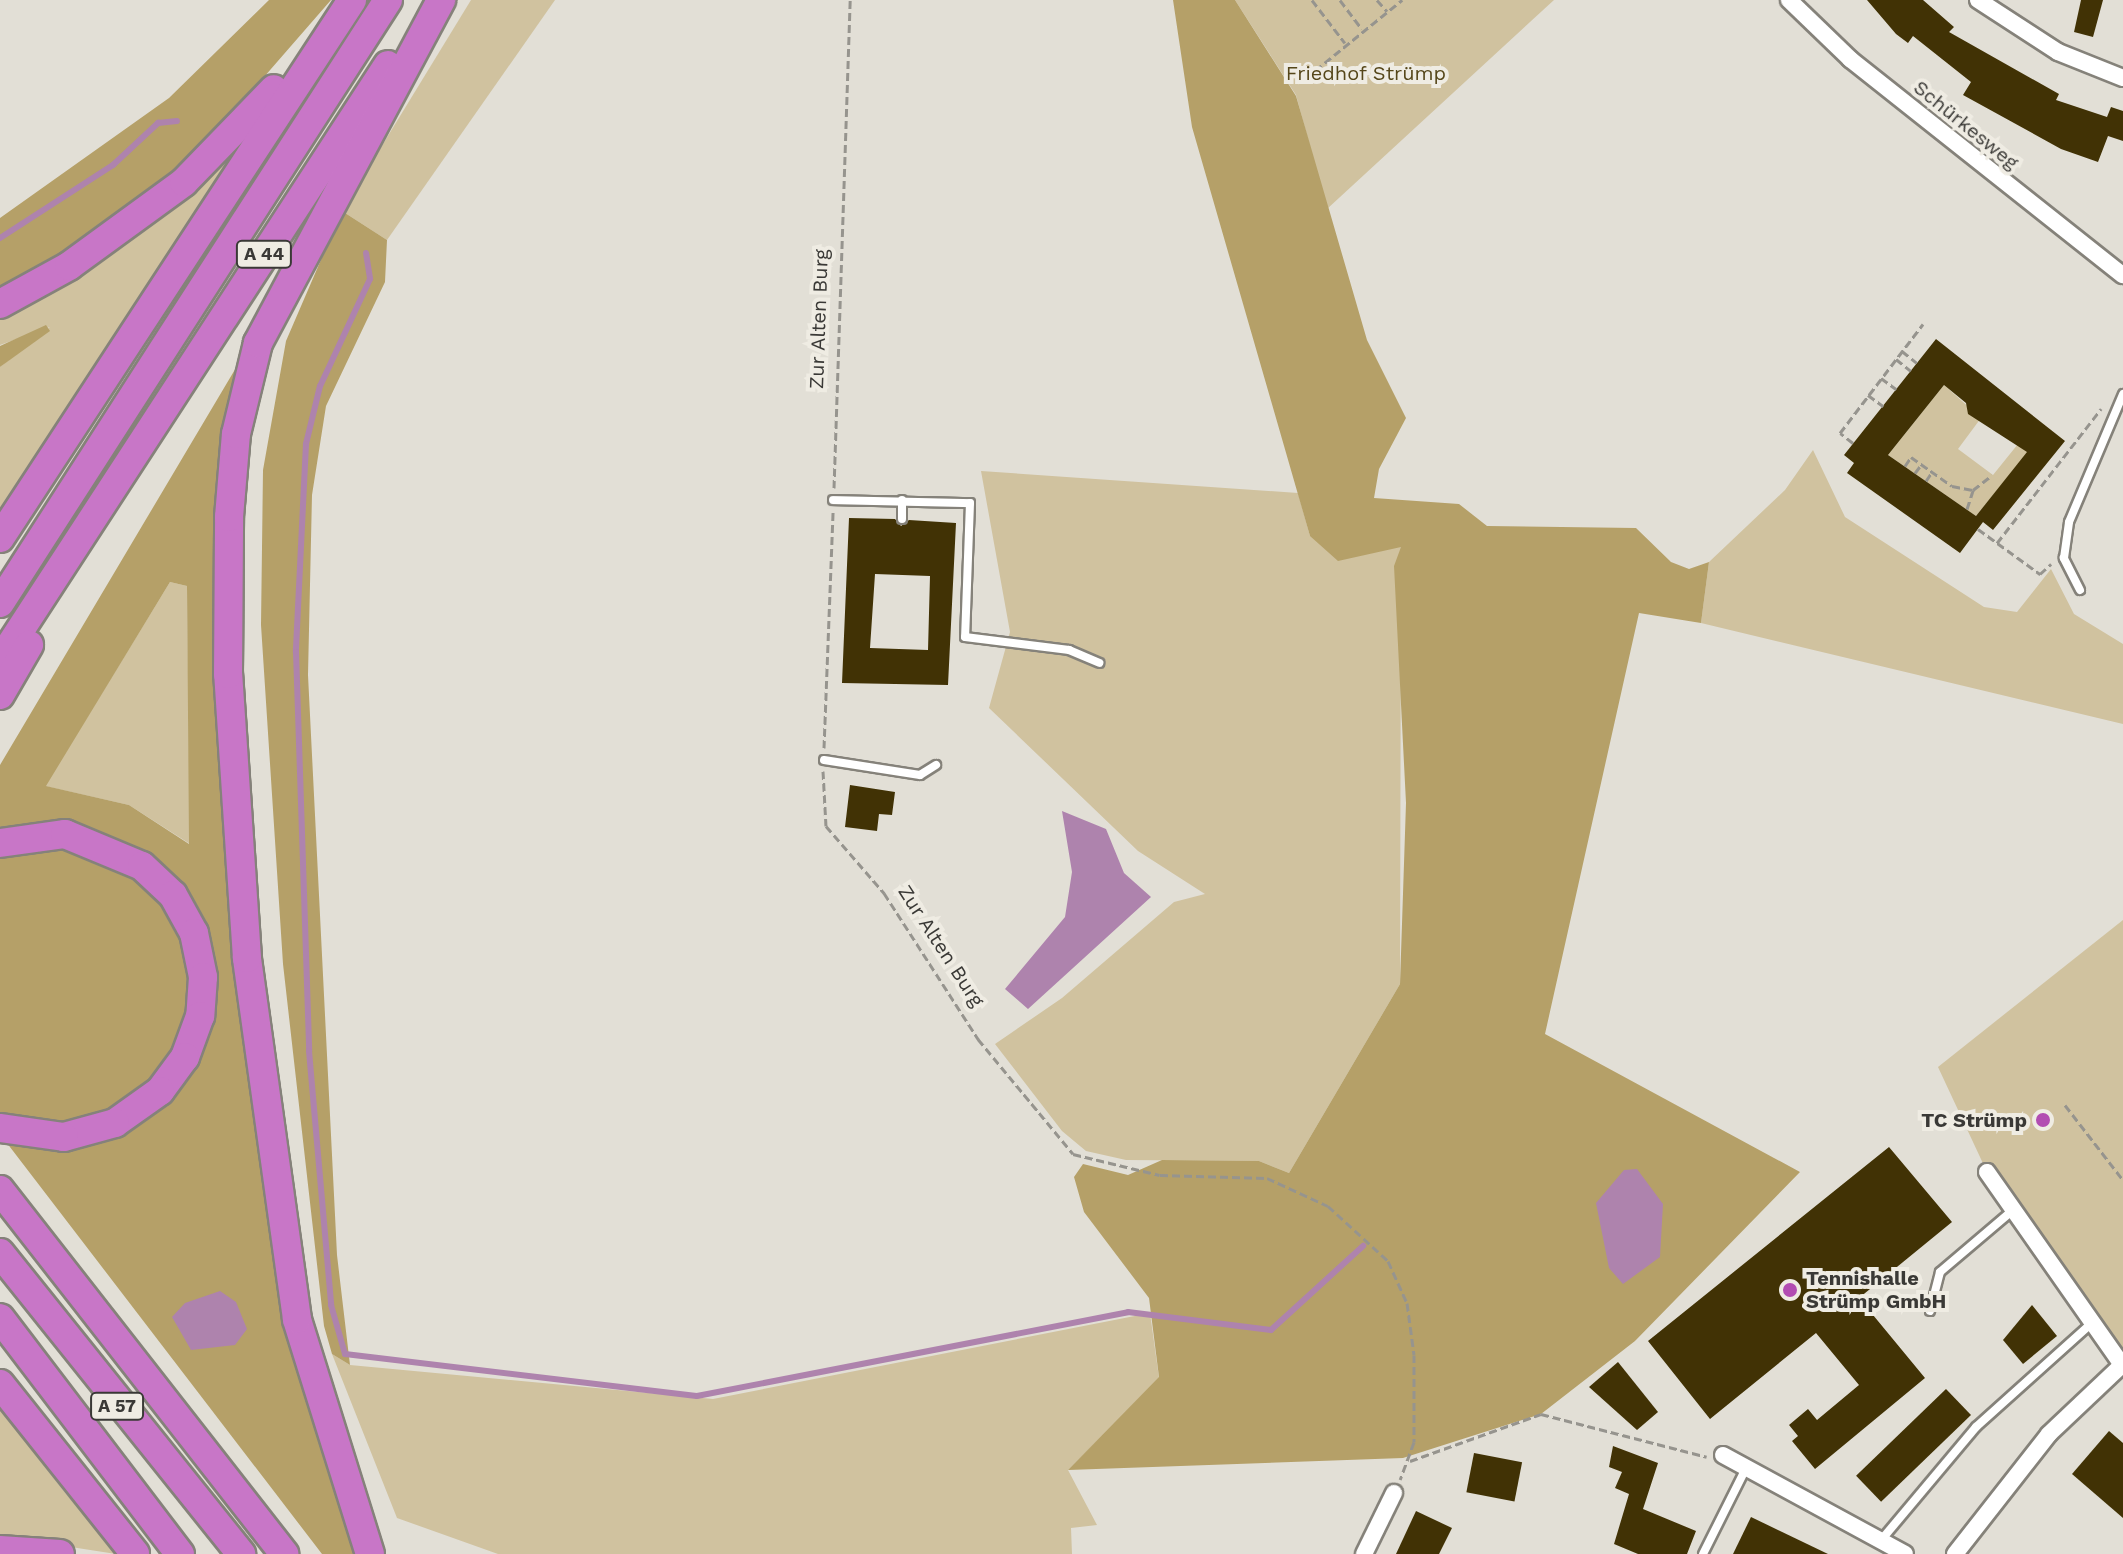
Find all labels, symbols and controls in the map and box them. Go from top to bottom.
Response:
park label: Friedhof Strümp [1285,61,1447,85]
street label: Schürkesweg [1909,75,2023,175]
road number: A 44 [234,240,294,268]
street label: Zur Alten Burg [805,248,833,390]
street label: Zur Alten Burg [892,880,990,1012]
place label: TC Strümp [1921,1108,2027,1132]
marker: TC Strümp [2034,1111,2052,1129]
place label: Tennishalle Strümp GmbH [1806,1266,1946,1313]
marker: Tennishalle Strümp GmbH [1781,1281,1799,1299]
road number: A 57 [89,1392,145,1420]

